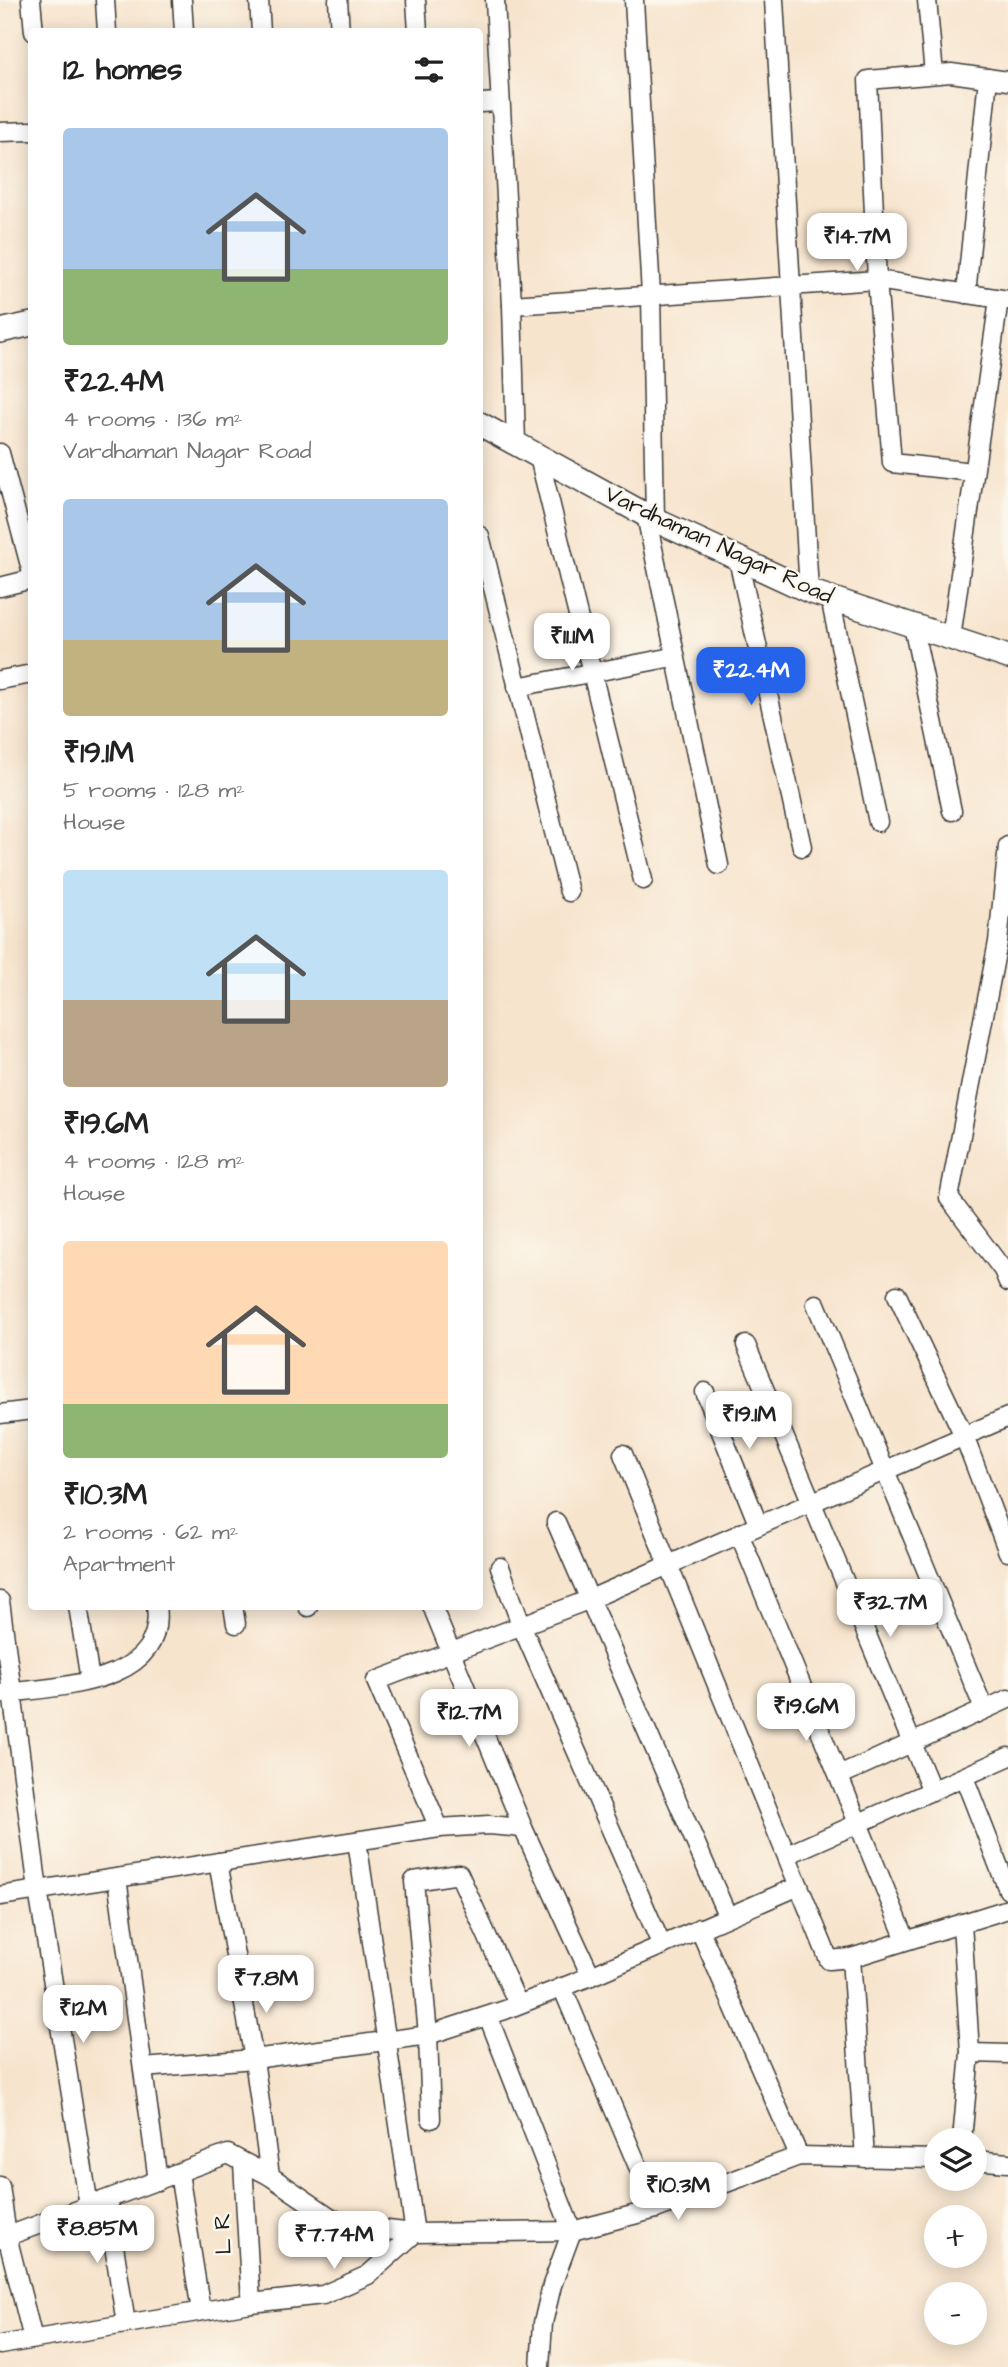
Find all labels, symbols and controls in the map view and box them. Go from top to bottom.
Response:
text: 12 homes [63,49,182,91]
icon: filters [410,51,448,89]
icon: home [193,174,319,300]
pin: ₹14.7M [800,214,914,273]
text: ₹14.7M [823,220,891,252]
text: ₹22.4M [63,361,164,403]
text: 4 rooms · 136 m² [63,403,242,435]
text: Vardhaman Nagar Road [63,435,311,467]
street label: Vardhaman Nagar Road [599,478,839,613]
icon: home [193,545,319,671]
pin: ₹11.1M [515,614,629,673]
text: ₹11.1M [550,620,594,652]
pin: ₹22.4M [694,648,808,707]
text: ₹22.4M [712,654,790,686]
text: ₹19.1M [63,732,134,774]
text: 5 rooms · 128 m² [63,774,245,806]
text: House [63,806,126,838]
icon: home [193,916,319,1042]
text: ₹19.6M [63,1103,149,1145]
text: 4 rooms · 128 m² [63,1145,244,1177]
text: House [63,1177,126,1209]
icon: home [193,1287,319,1413]
pin: ₹19.1M [692,1392,806,1451]
text: ₹19.1M [722,1398,776,1430]
text: ₹10.3M [63,1474,147,1516]
text: 2 rooms · 62 m² [63,1516,238,1548]
text: Apartment [63,1548,175,1580]
pin: ₹32.7M [833,1580,947,1639]
text: ₹32.7M [853,1586,927,1618]
pin: ₹19.6M [749,1684,863,1743]
pin: ₹12.7M [412,1690,526,1749]
text: ₹19.6M [773,1690,839,1722]
text: ₹12.7M [436,1696,502,1728]
pin: ₹7.8M [217,1955,315,2015]
text: ₹7.8M [234,1962,298,1994]
pin: ₹12M [42,1986,124,2045]
text: ₹12M [59,1992,107,2024]
map controls [924,2128,987,2345]
button: layers [924,2128,987,2191]
pin: ₹10.3M [621,2162,735,2222]
text: ₹10.3M [646,2169,710,2201]
button: + [924,2205,987,2268]
pin: ₹8.85M [40,2206,154,2265]
text: ₹8.85M [56,2212,138,2244]
street label: L R [206,2212,240,2256]
pin: ₹7.74M [277,2212,391,2271]
text: ₹7.74M [294,2218,374,2250]
button: − [924,2282,987,2345]

